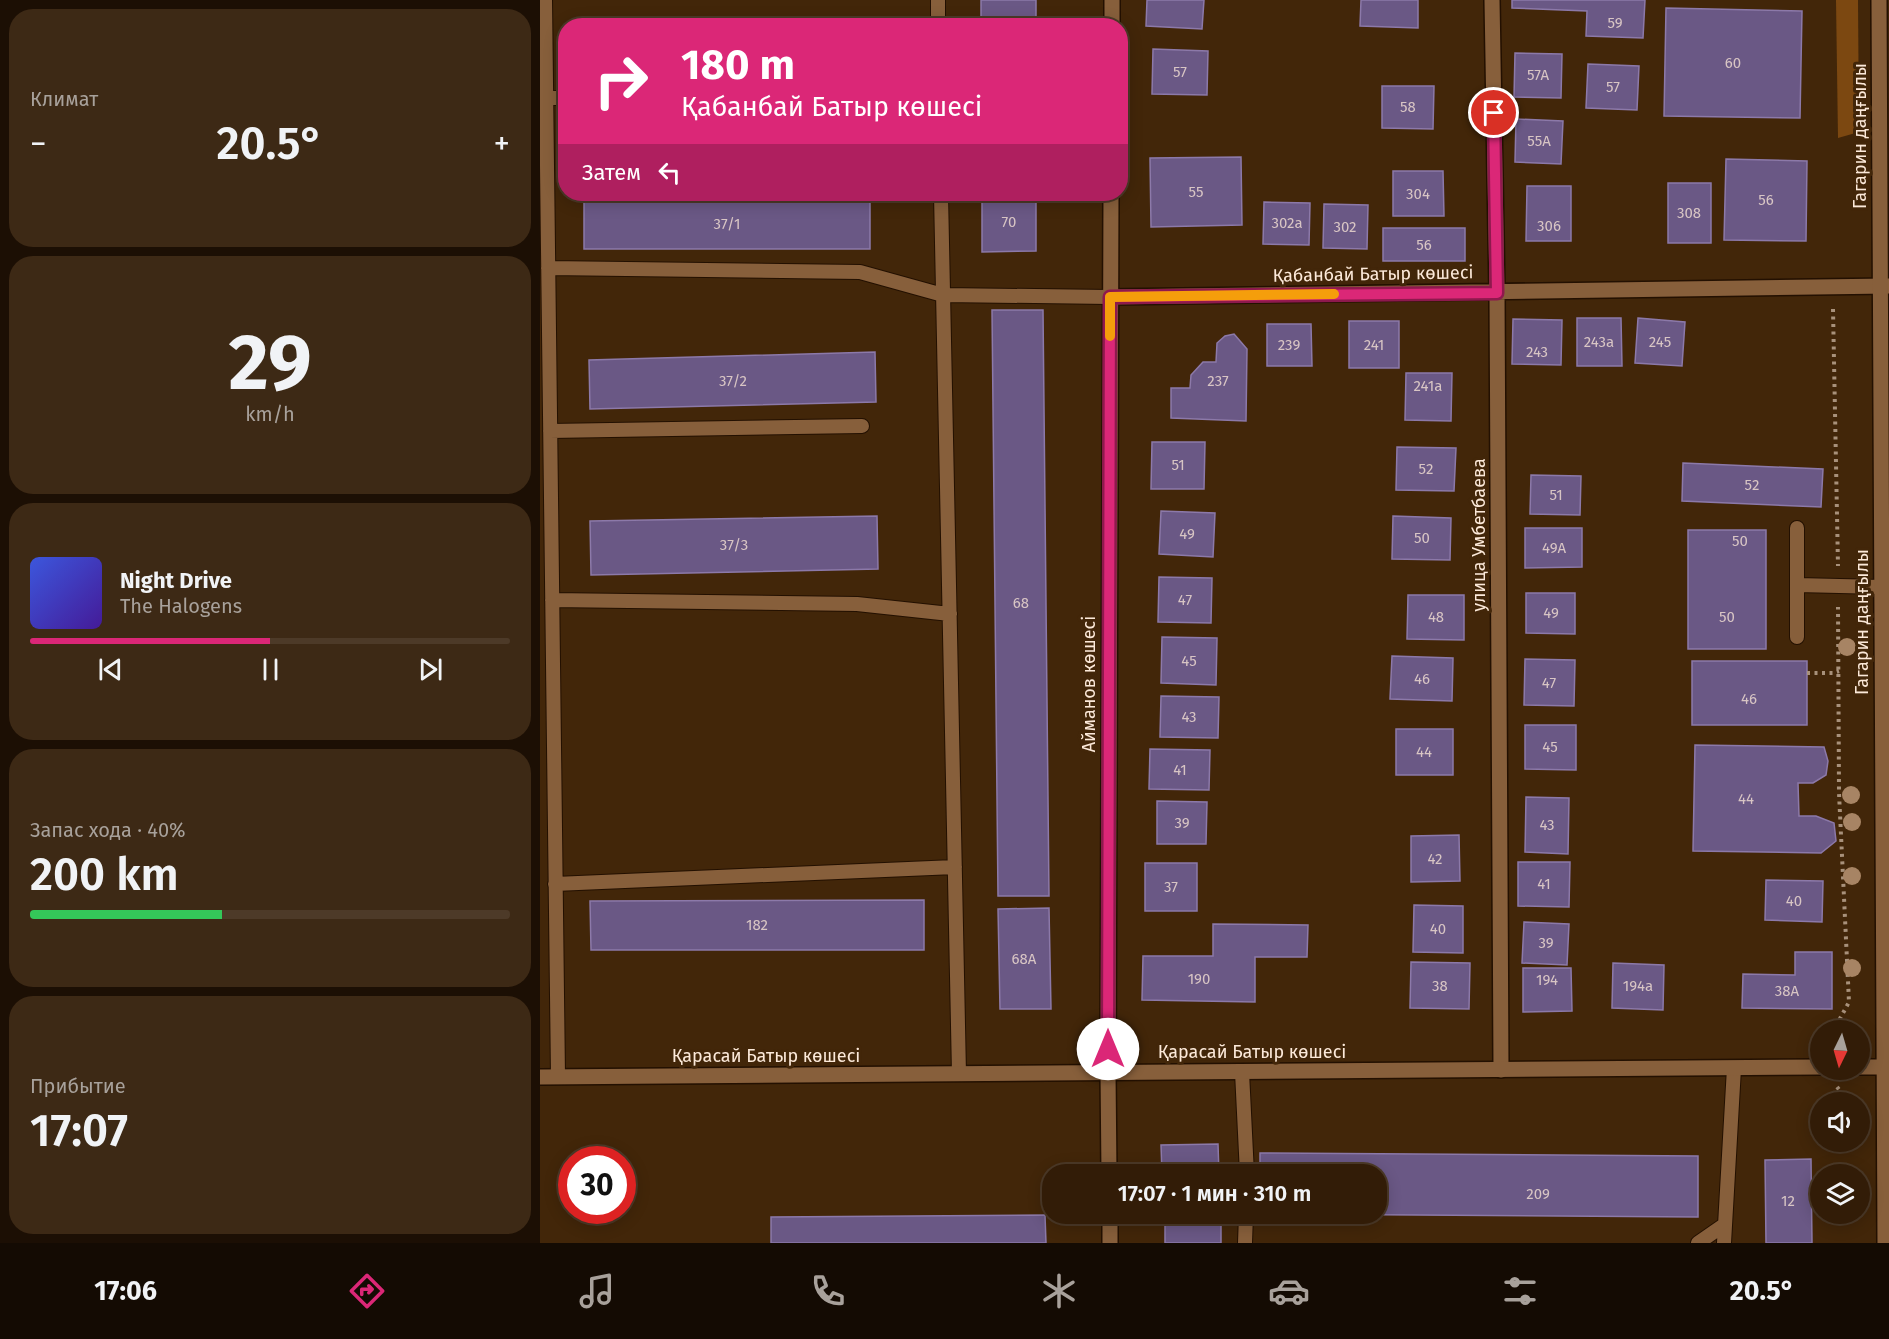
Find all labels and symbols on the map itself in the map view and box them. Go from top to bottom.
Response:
house number: 59 [1607,14,1623,32]
house number: 60 [1725,54,1741,72]
house number: 57 [1173,63,1187,81]
street label: Гагарин даңғылы [1849,63,1871,209]
house number: 57А [1527,66,1549,84]
house number: 57 [1606,78,1620,96]
pin [1468,87,1519,138]
house number: 58 [1400,98,1416,116]
house number: 55А [1527,132,1551,150]
house number: 55 [1189,183,1203,201]
house number: 304 [1406,185,1430,203]
house number: 56 [1758,191,1774,209]
house number: 308 [1677,204,1701,222]
house number: 70 [1002,213,1016,231]
house number: 302а [1271,214,1303,232]
house number: 37/1 [714,215,740,233]
house number: 306 [1537,217,1561,235]
house number: 302 [1333,218,1357,236]
house number: 56 [1416,236,1432,254]
street label: Қабанбай Батыр көшесі [1272,261,1474,287]
house number: 243а [1584,333,1614,351]
house number: 245 [1649,333,1671,351]
house number: 239 [1278,336,1300,354]
house number: 241 [1364,336,1384,354]
house number: 243 [1526,343,1548,361]
house number: 37/2 [719,372,747,390]
house number: 237 [1207,372,1229,390]
house number: 241а [1414,377,1442,395]
house number: 51 [1171,456,1185,474]
street label: улица Умбетбаева [1468,458,1490,612]
house number: 52 [1419,460,1433,478]
house number: 52 [1745,476,1759,494]
house number: 51 [1549,486,1563,504]
house number: 49 [1179,525,1195,543]
house number: 50 [1414,529,1430,547]
house number: 50 [1732,532,1748,550]
house number: 37/3 [720,536,748,554]
house number: 49А [1542,539,1566,557]
street label: Гагарин даңғылы [1851,549,1873,695]
house number: 47 [1178,591,1192,609]
house number: 68 [1013,594,1029,612]
house number: 49 [1543,604,1559,622]
house number: 48 [1428,608,1444,626]
house number: 50 [1719,608,1735,626]
street label: Айманов көшесі [1078,616,1100,752]
house number: 45 [1181,652,1197,670]
house number: 46 [1414,670,1430,688]
house number: 47 [1542,674,1556,692]
house number: 46 [1741,690,1757,708]
house number: 43 [1181,708,1197,726]
house number: 45 [1542,738,1558,756]
house number: 44 [1416,743,1432,761]
house number: 41 [1173,761,1187,779]
house number: 44 [1738,790,1754,808]
house number: 39 [1174,814,1190,832]
house number: 43 [1539,816,1555,834]
house number: 42 [1427,850,1443,868]
house number: 41 [1537,875,1551,893]
house number: 37 [1164,878,1178,896]
house number: 40 [1786,892,1802,910]
house number: 182 [746,916,768,934]
house number: 40 [1430,920,1446,938]
house number: 39 [1538,934,1554,952]
house number: 68А [1012,950,1037,968]
house number: 190 [1188,970,1210,988]
house number: 194 [1536,971,1558,989]
house number: 38 [1432,977,1448,995]
house number: 194а [1623,977,1653,995]
house number: 38А [1775,982,1800,1000]
position arrow [1076,1017,1140,1081]
north arrow [1810,1020,1870,1080]
street label: Қарасай Батыр көшесі [1158,1041,1346,1063]
street label: Қарасай Батыр көшесі [672,1045,860,1067]
speed limit sign: 30 [558,1146,636,1224]
house number: 209 [1526,1185,1550,1203]
house number: 12 [1781,1192,1795,1210]

